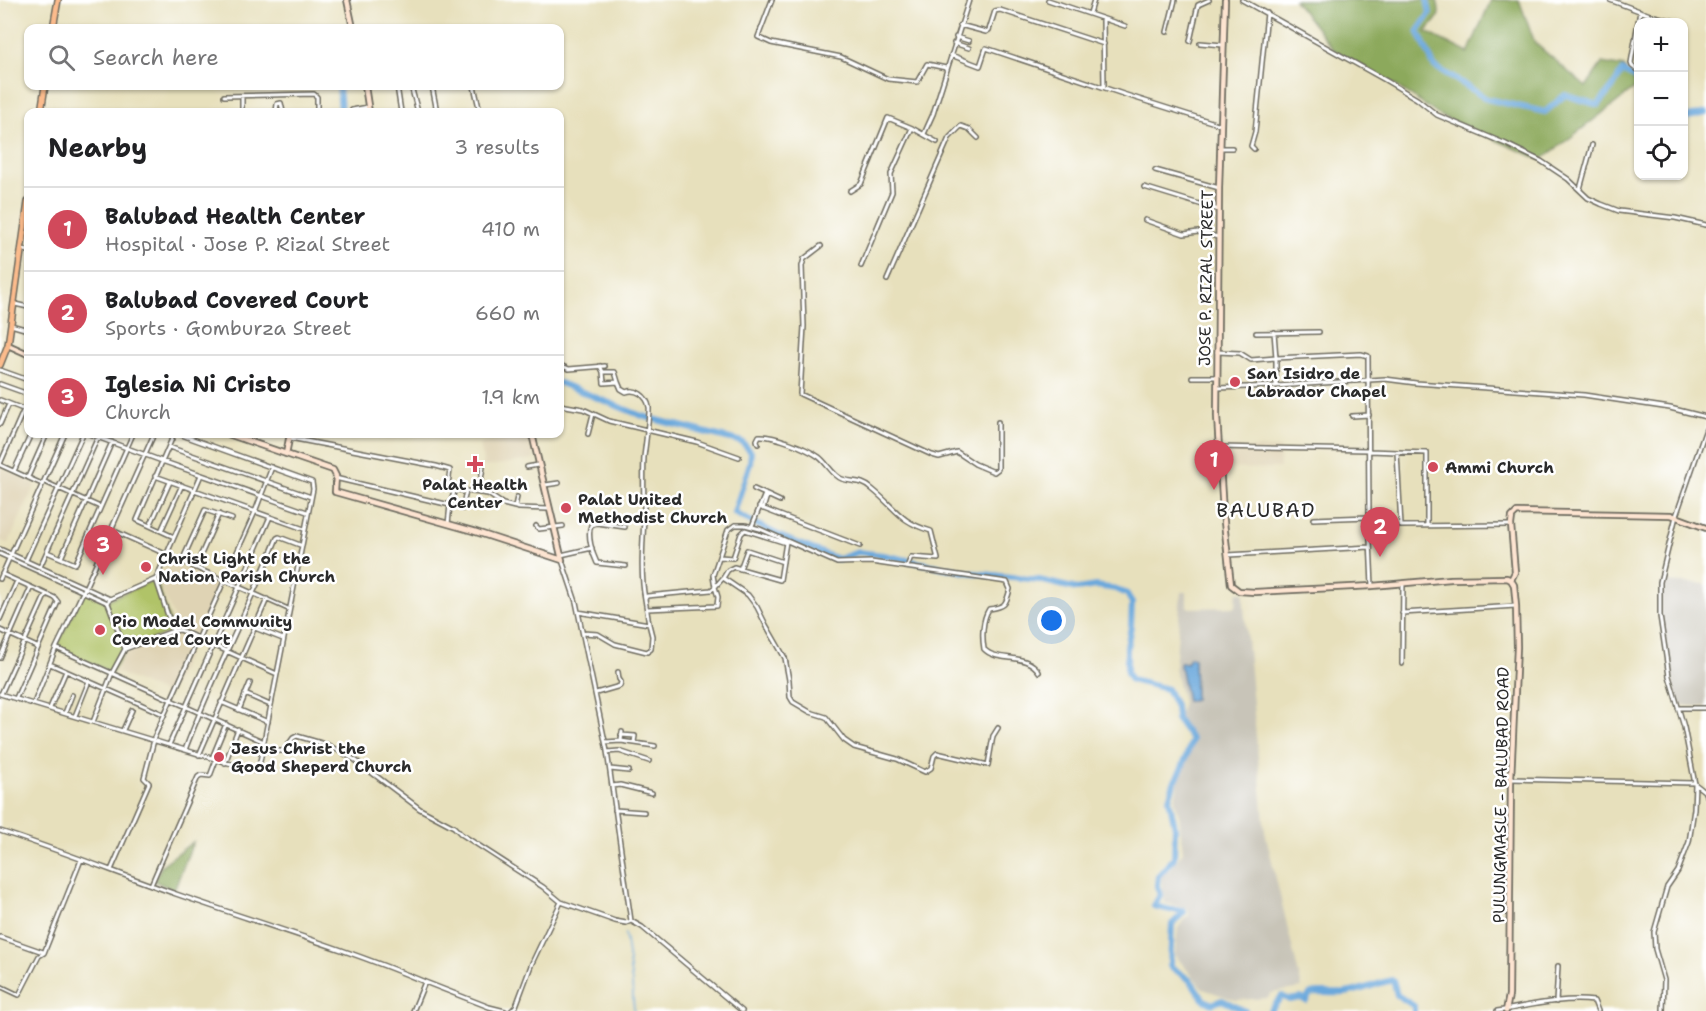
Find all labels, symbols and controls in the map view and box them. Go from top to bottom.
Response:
map controls [1634,18,1688,180]
button: + [1634,18,1688,72]
search box [24,24,564,90]
icon: search [45,41,78,74]
text: Search here [93,43,219,72]
button: − [1634,72,1688,126]
button: locate [1634,126,1688,180]
text: Nearby [48,130,147,165]
text: 3 results [454,134,540,160]
street label: JOSE P. RIZAL STREET [1194,190,1218,366]
text: Balubad Health Center [105,202,365,231]
text: 1 [63,216,72,242]
text: 410 m [481,216,540,242]
text: Hospital · Jose P. Rizal Street [105,231,390,257]
text: Balubad Covered Court [105,286,369,315]
text: 2 [61,300,75,326]
text: 660 m [475,300,540,326]
text: Sports · Gomburza Street [105,315,352,341]
place label: San Isidro de Labrador Chapel [1247,363,1387,402]
text: Iglesia Ni Cristo [105,370,291,399]
marker: San Isidro de Labrador Chapel [1228,375,1242,389]
text: 3 [61,384,75,410]
text: 1.9 km [481,384,540,410]
text: Church [105,399,171,425]
pin: 1 [1194,440,1234,490]
marker: Palat Health Center [466,455,484,473]
place label: Ammi Church [1445,457,1554,478]
marker: Ammi Church [1426,460,1440,474]
place label: Palat Health Center [422,474,528,513]
place label: Palat United Methodist Church [578,489,727,528]
district label: BALUBAD [1216,497,1316,523]
marker: Palat United Methodist Church [559,501,573,515]
pin: 2 [1360,508,1400,557]
pin: 3 [84,526,122,575]
place label: Christ Light of the Nation Parish Church [158,548,336,587]
marker: Christ Light of the Nation Parish Church [139,560,153,574]
your location [1037,606,1066,635]
place label: Pio Model Community Covered Court [112,611,292,650]
marker: Pio Model Community Covered Court [93,623,107,637]
street label: PULUNGMASLE - BALUBAD ROAD [1488,667,1514,923]
place label: Jesus Christ the Good Sheperd Church [231,738,412,777]
marker: Jesus Christ the Good Sheperd Church [212,750,226,764]

